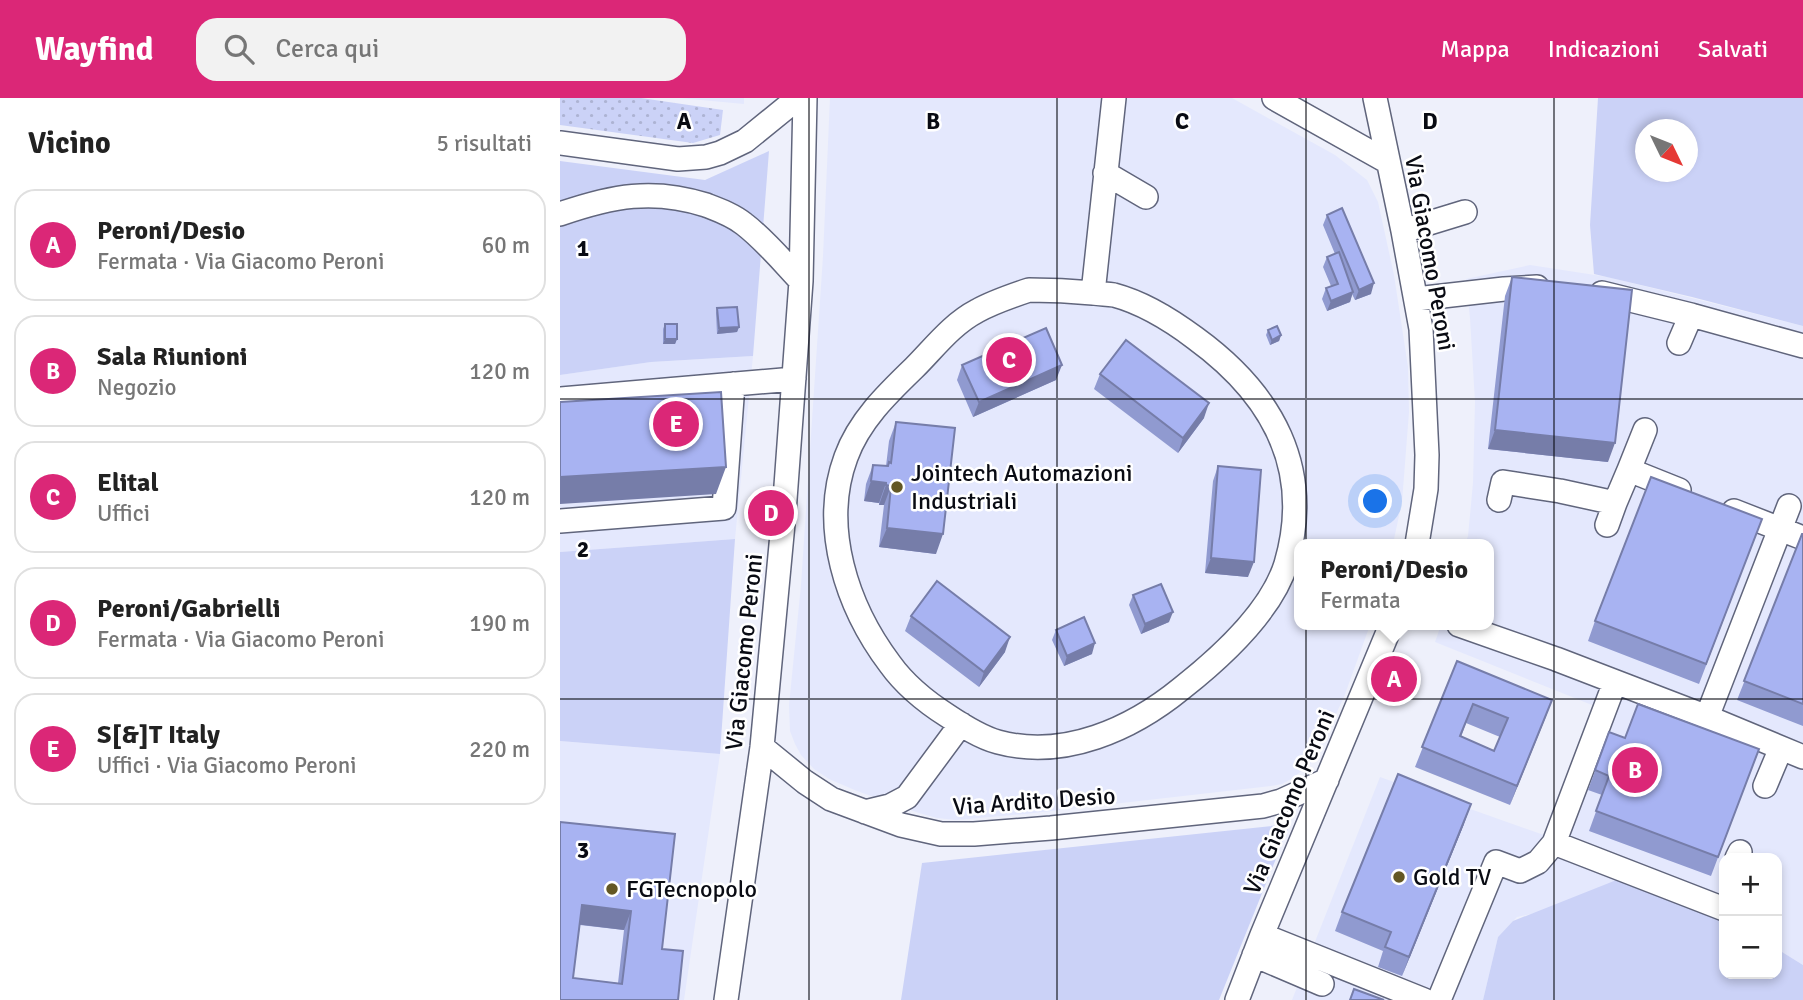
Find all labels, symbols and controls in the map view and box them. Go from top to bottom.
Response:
search box [196,18,686,81]
text: Wayfind [35,29,154,70]
icon: search [220,30,258,68]
text: Cerca qui [276,33,379,65]
text: Mappa [1441,34,1510,64]
text: Indicazioni [1548,34,1660,64]
text: Salvati [1698,34,1768,64]
text: A [677,107,692,136]
text: B [926,107,940,136]
text: C [1175,107,1189,136]
text: D [1422,107,1438,136]
north arrow [1635,119,1698,182]
text: Vicino [28,125,111,162]
text: 5 risultati [436,129,532,158]
street label: Via Giacomo Peroni [1398,153,1462,353]
text: Peroni/Desio [97,215,245,247]
text: A [46,231,60,260]
text: 60 m [482,231,530,260]
text: 1 [577,234,589,263]
text: Fermata · Via Giacomo Peroni [97,247,384,276]
pin: C [986,334,1032,386]
text: Sala Riunioni [97,341,248,373]
text: B [46,357,60,386]
text: 120 m [469,357,530,386]
text: Negozio [97,373,176,402]
pin: E [653,398,699,450]
place label: Jointech Automazioni Industriali [911,458,1133,516]
text: Elital [97,467,159,499]
marker: Jointech Automazioni Industriali [889,479,905,495]
text: C [46,483,60,512]
text: 120 m [469,483,530,512]
your location [1358,484,1392,518]
pin: D [748,487,794,539]
text: Uffici [97,499,150,528]
text: 2 [577,535,589,564]
popup [1294,539,1494,630]
street label: Via Giacomo Peroni [719,552,769,752]
text: Peroni/Desio [1320,554,1468,586]
text: Fermata [1320,586,1401,615]
text: Peroni/Gabrielli [97,593,281,625]
text: D [45,609,61,638]
text: 190 m [469,609,530,638]
text: Fermata · Via Giacomo Peroni [97,625,384,654]
pin: A [1371,653,1417,705]
street label: Via Giacomo Peroni [1237,705,1341,899]
text: S[&]T Italy [97,719,220,751]
text: E [46,735,60,764]
text: 220 m [469,735,530,764]
pin: B [1612,744,1658,796]
text: Uffici · Via Giacomo Peroni [97,751,357,780]
street label: Via Ardito Desio [952,780,1116,822]
text: 3 [577,836,589,865]
map controls [1719,853,1782,979]
button: + [1719,853,1782,916]
place label: Gold TV [1413,862,1492,892]
marker: Gold TV [1391,869,1407,885]
place label: FGTecnopolo [626,874,757,904]
marker: FGTecnopolo [604,881,620,897]
button: − [1719,916,1782,979]

